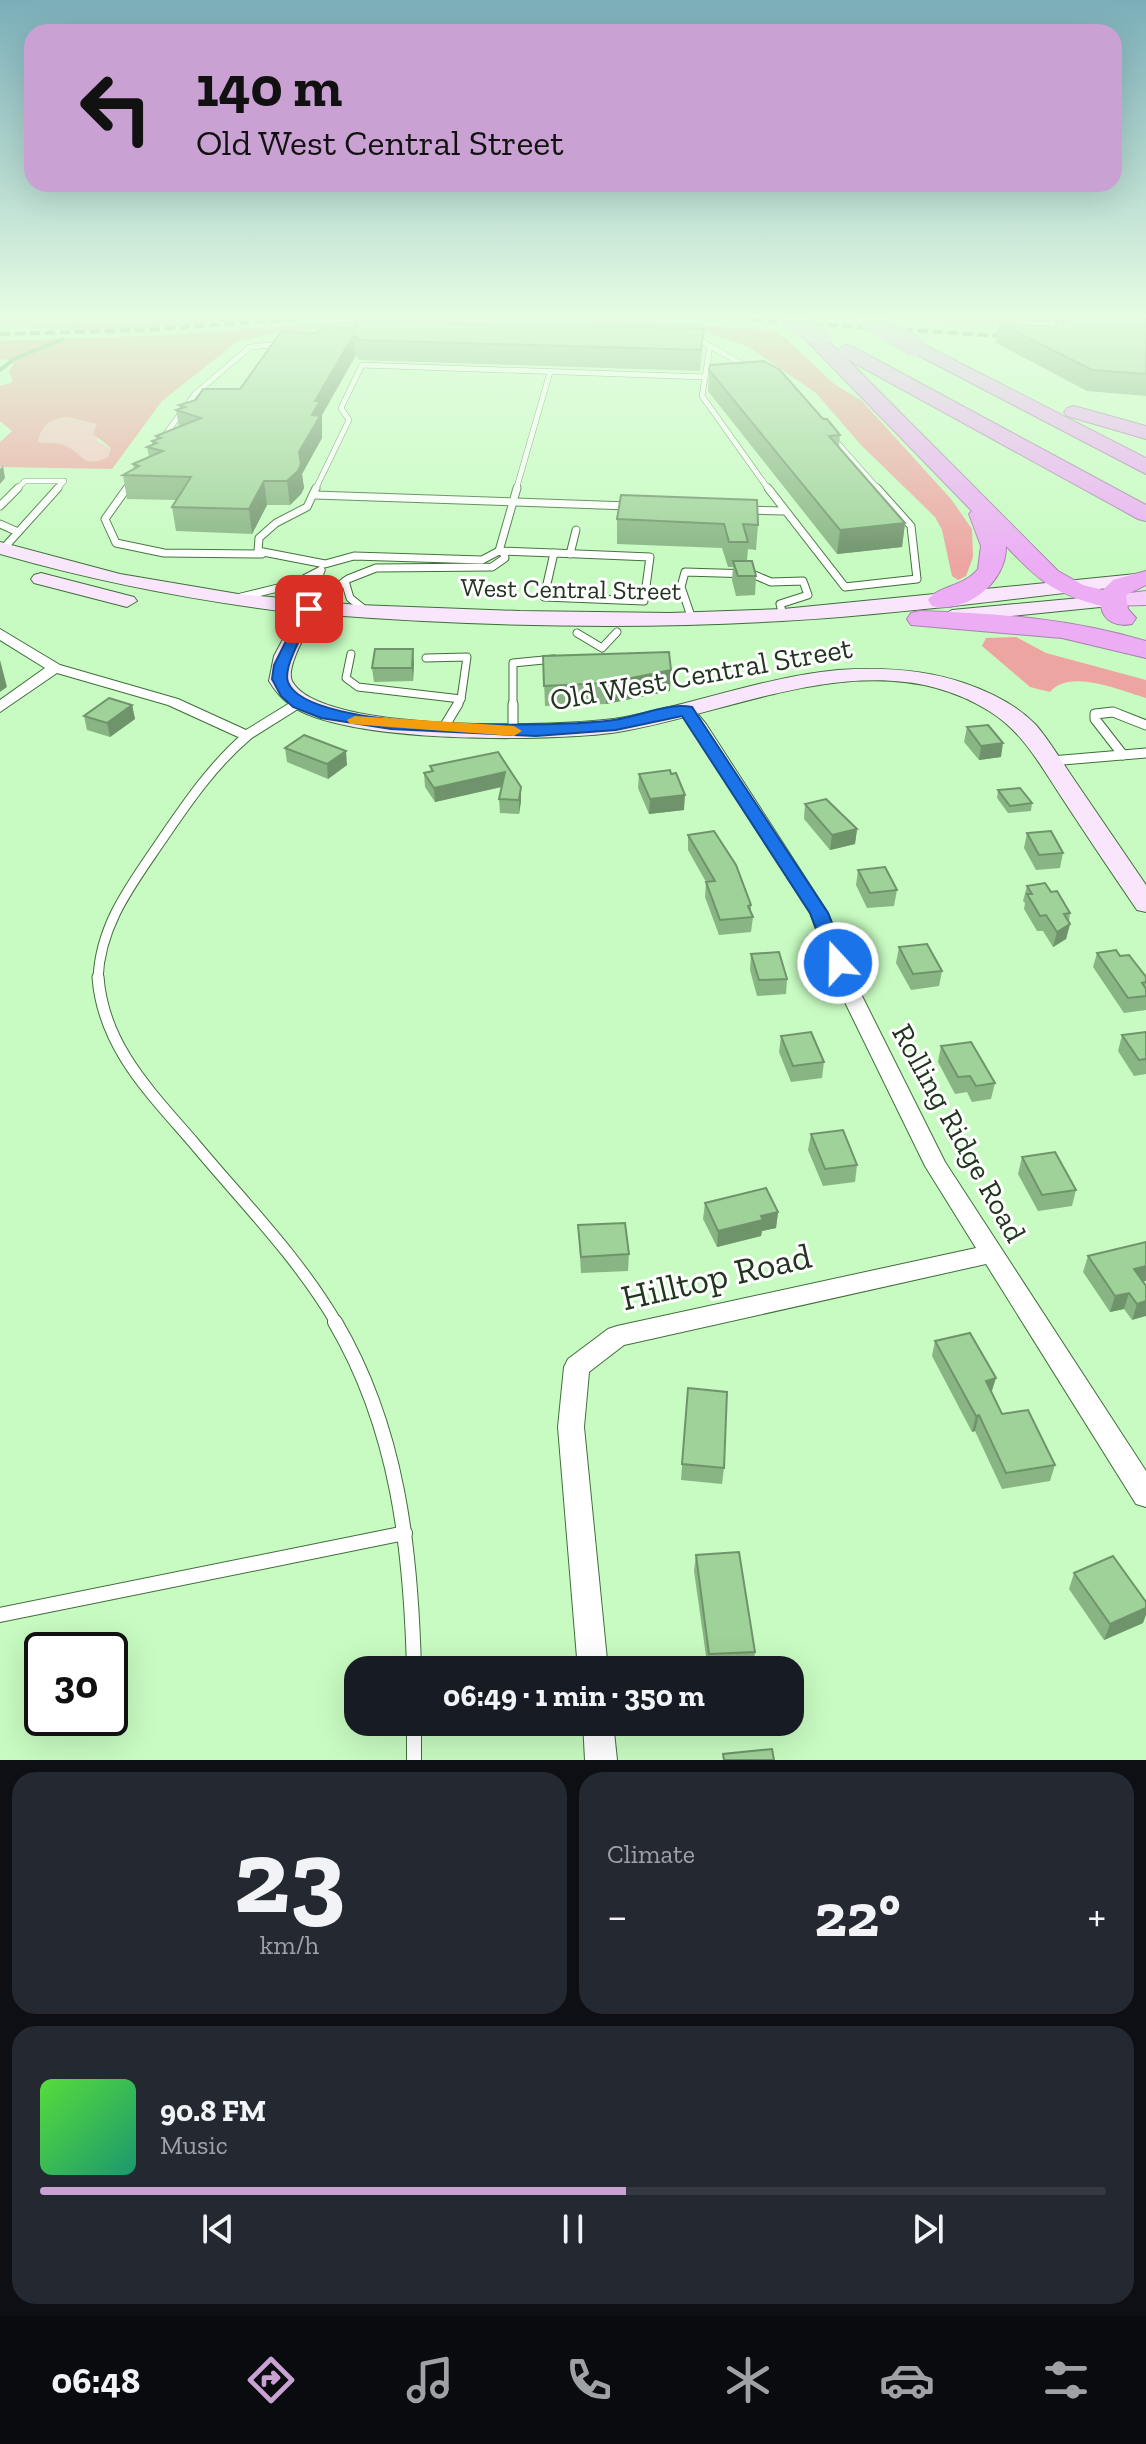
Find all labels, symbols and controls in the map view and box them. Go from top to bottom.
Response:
text: 140 m [196,53,342,120]
icon: left [64,56,168,160]
text: Old West Central Street [196,121,564,164]
street label: West Central Street [460,571,682,607]
pin [275,575,343,643]
icon: arrive [287,587,331,631]
street label: Old West Central Street [547,630,855,718]
position arrow [796,921,880,1005]
street label: Rolling Ridge Road [884,1018,1034,1249]
street label: Hilltop Road [617,1234,816,1319]
speed limit sign: 30 [24,1632,128,1736]
text: 06:49 · 1 min · 350 m [443,1678,705,1714]
text: 23 [234,1814,345,1939]
text: Climate [607,1838,695,1870]
text: 22° [814,1879,901,1951]
text: − [607,1889,628,1942]
text: + [1087,1889,1106,1942]
text: km/h [260,1929,319,1961]
text: 90.8 FM [160,2093,266,2129]
text: Music [160,2129,228,2161]
icon: previous [196,2207,240,2251]
icon: pause [551,2207,595,2251]
icon: next [906,2207,950,2251]
icon: directions [243,2352,299,2408]
icon: music [402,2352,458,2408]
icon: phone [561,2352,617,2408]
icon: climate [720,2352,776,2408]
icon: car [879,2352,935,2408]
icon: filters [1038,2352,1094,2408]
text: 06:48 [52,2359,140,2402]

